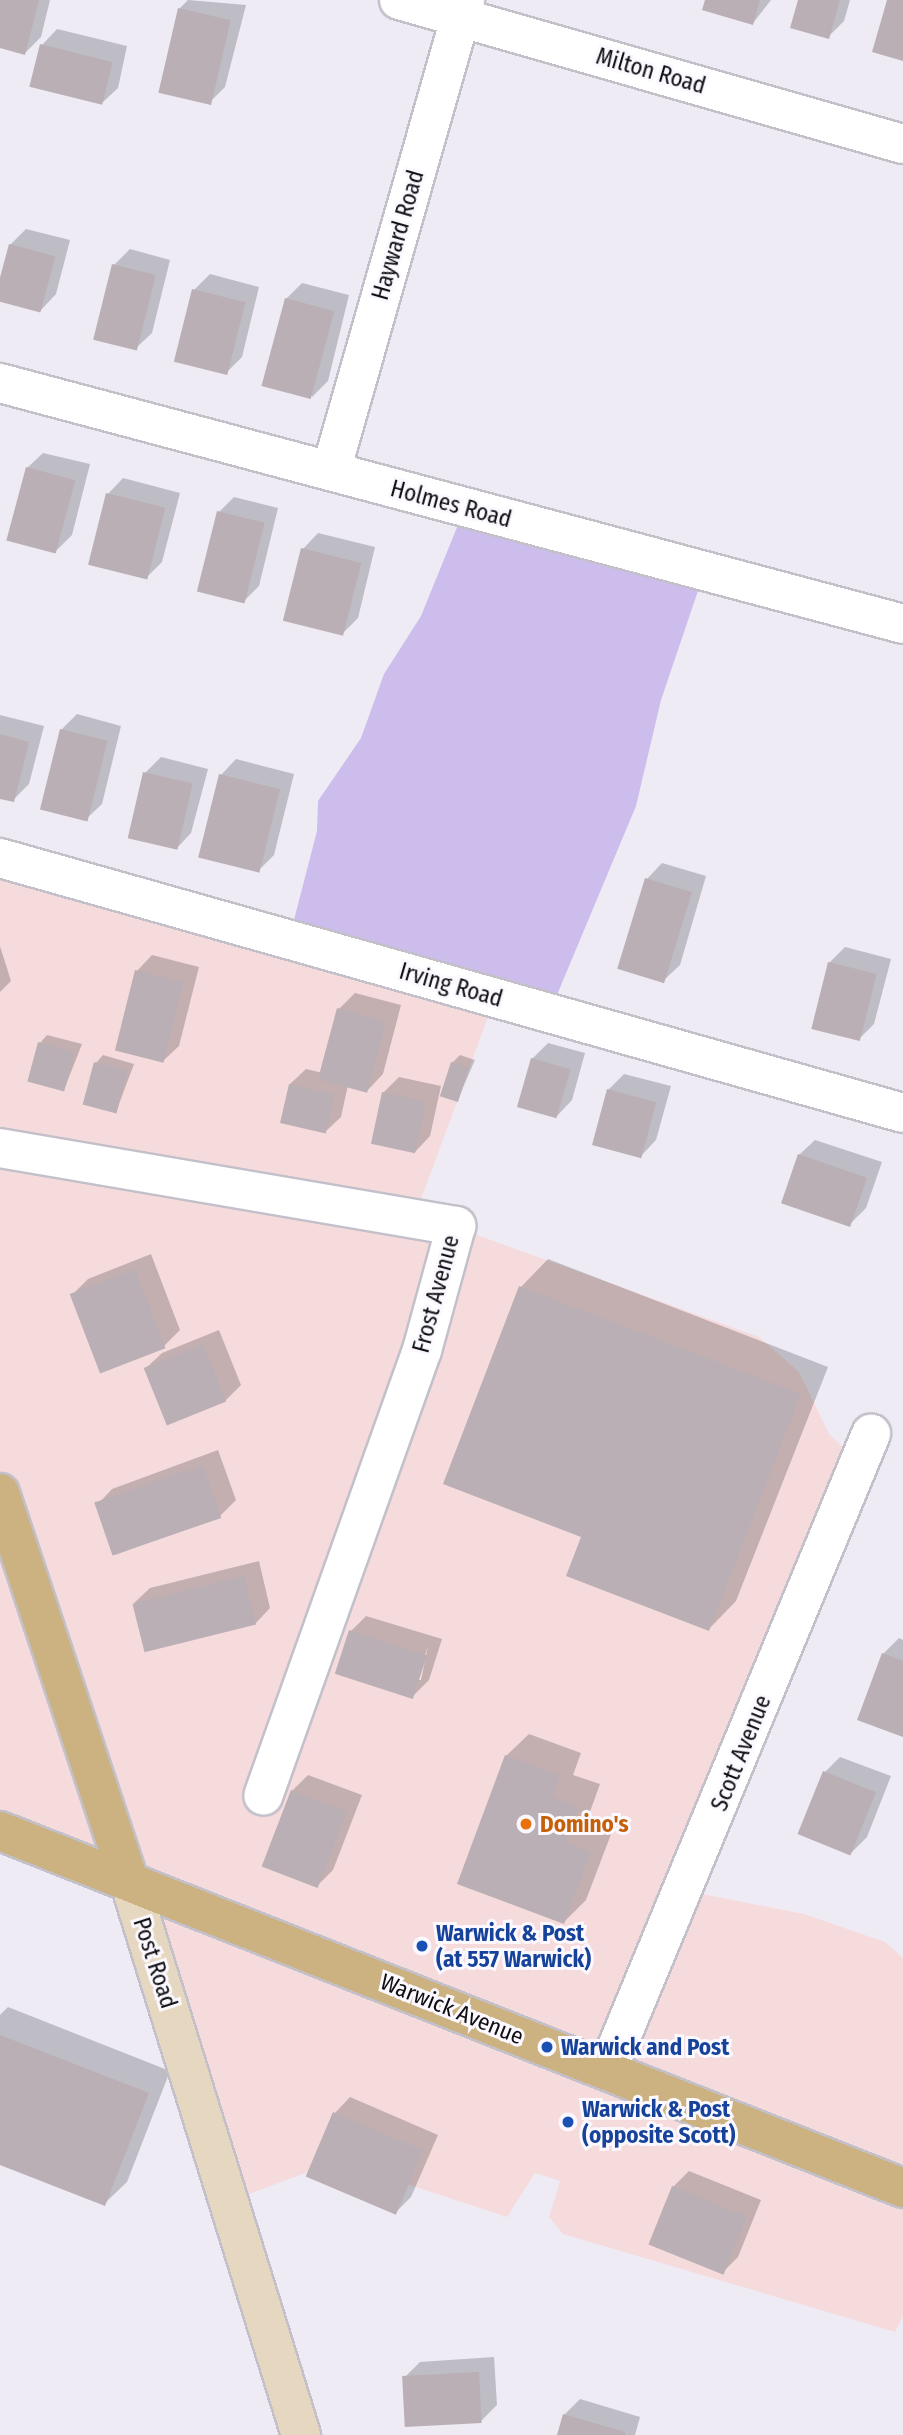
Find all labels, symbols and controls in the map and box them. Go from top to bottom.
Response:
street label: Milton Road [593,42,709,100]
street label: Hayward Road [366,167,430,303]
street label: Holmes Road [388,475,514,533]
street label: Irving Road [396,957,506,1013]
street label: Frost Avenue [407,1232,465,1356]
street label: Scott Avenue [705,1691,777,1815]
place label: Domino's [540,1810,629,1838]
marker: Domino's [518,1816,534,1832]
street label: Post Road [127,1914,183,2012]
place label: Warwick & Post (at 557 Warwick) [436,1919,591,1973]
marker: Warwick & Post (at 557 Warwick) [414,1938,430,1954]
street label: Warwick Avenue [376,1968,528,2050]
place label: Warwick and Post [561,2033,729,2061]
marker: Warwick and Post [539,2039,555,2055]
place label: Warwick & Post (opposite Scott) [582,2095,735,2149]
marker: Warwick & Post (opposite Scott) [560,2114,576,2130]

